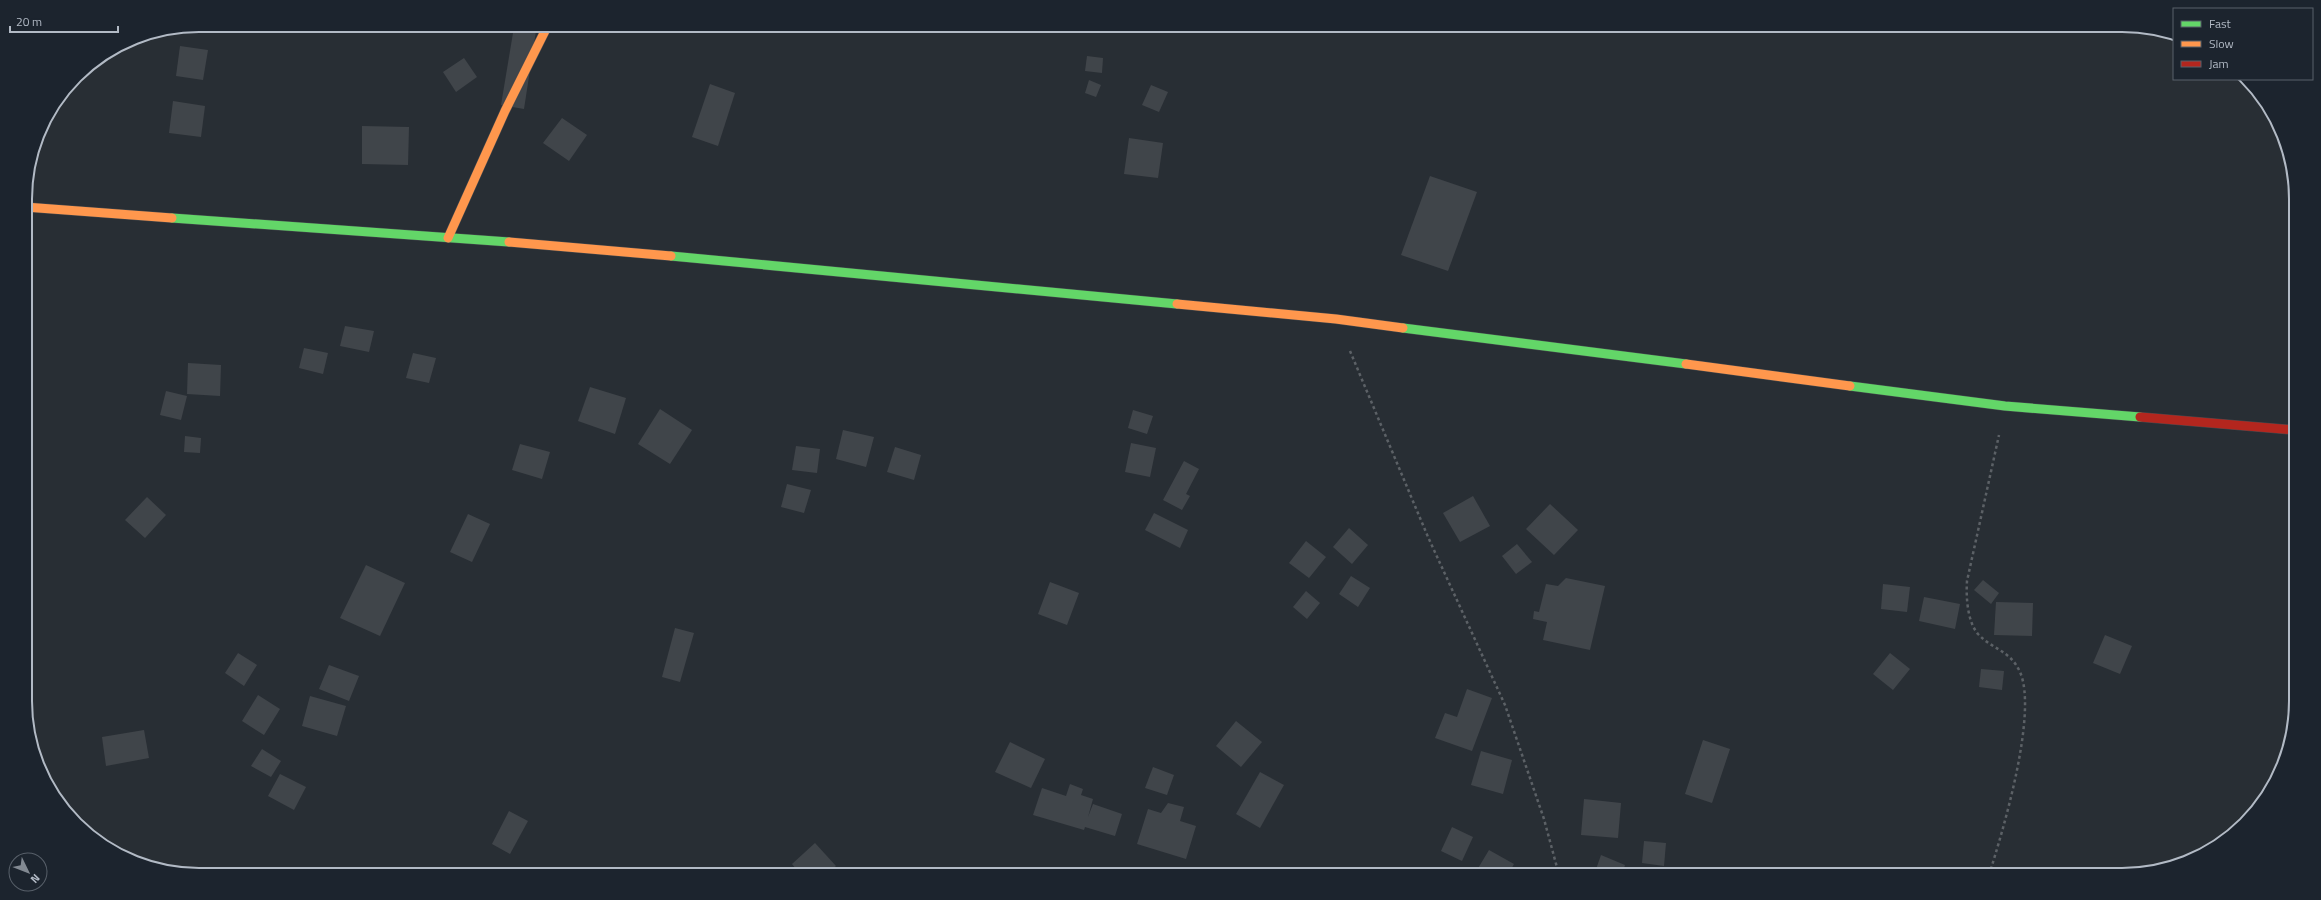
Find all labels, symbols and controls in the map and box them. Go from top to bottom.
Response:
scale bar [10,8,118,34]
legend [2173,8,2313,80]
text: 20 m [16,12,42,31]
text: Fast [2209,14,2232,33]
text: Slow [2209,34,2234,53]
text: Jam [2209,54,2229,73]
north arrow [8,852,48,892]
text: N [27,871,44,887]

